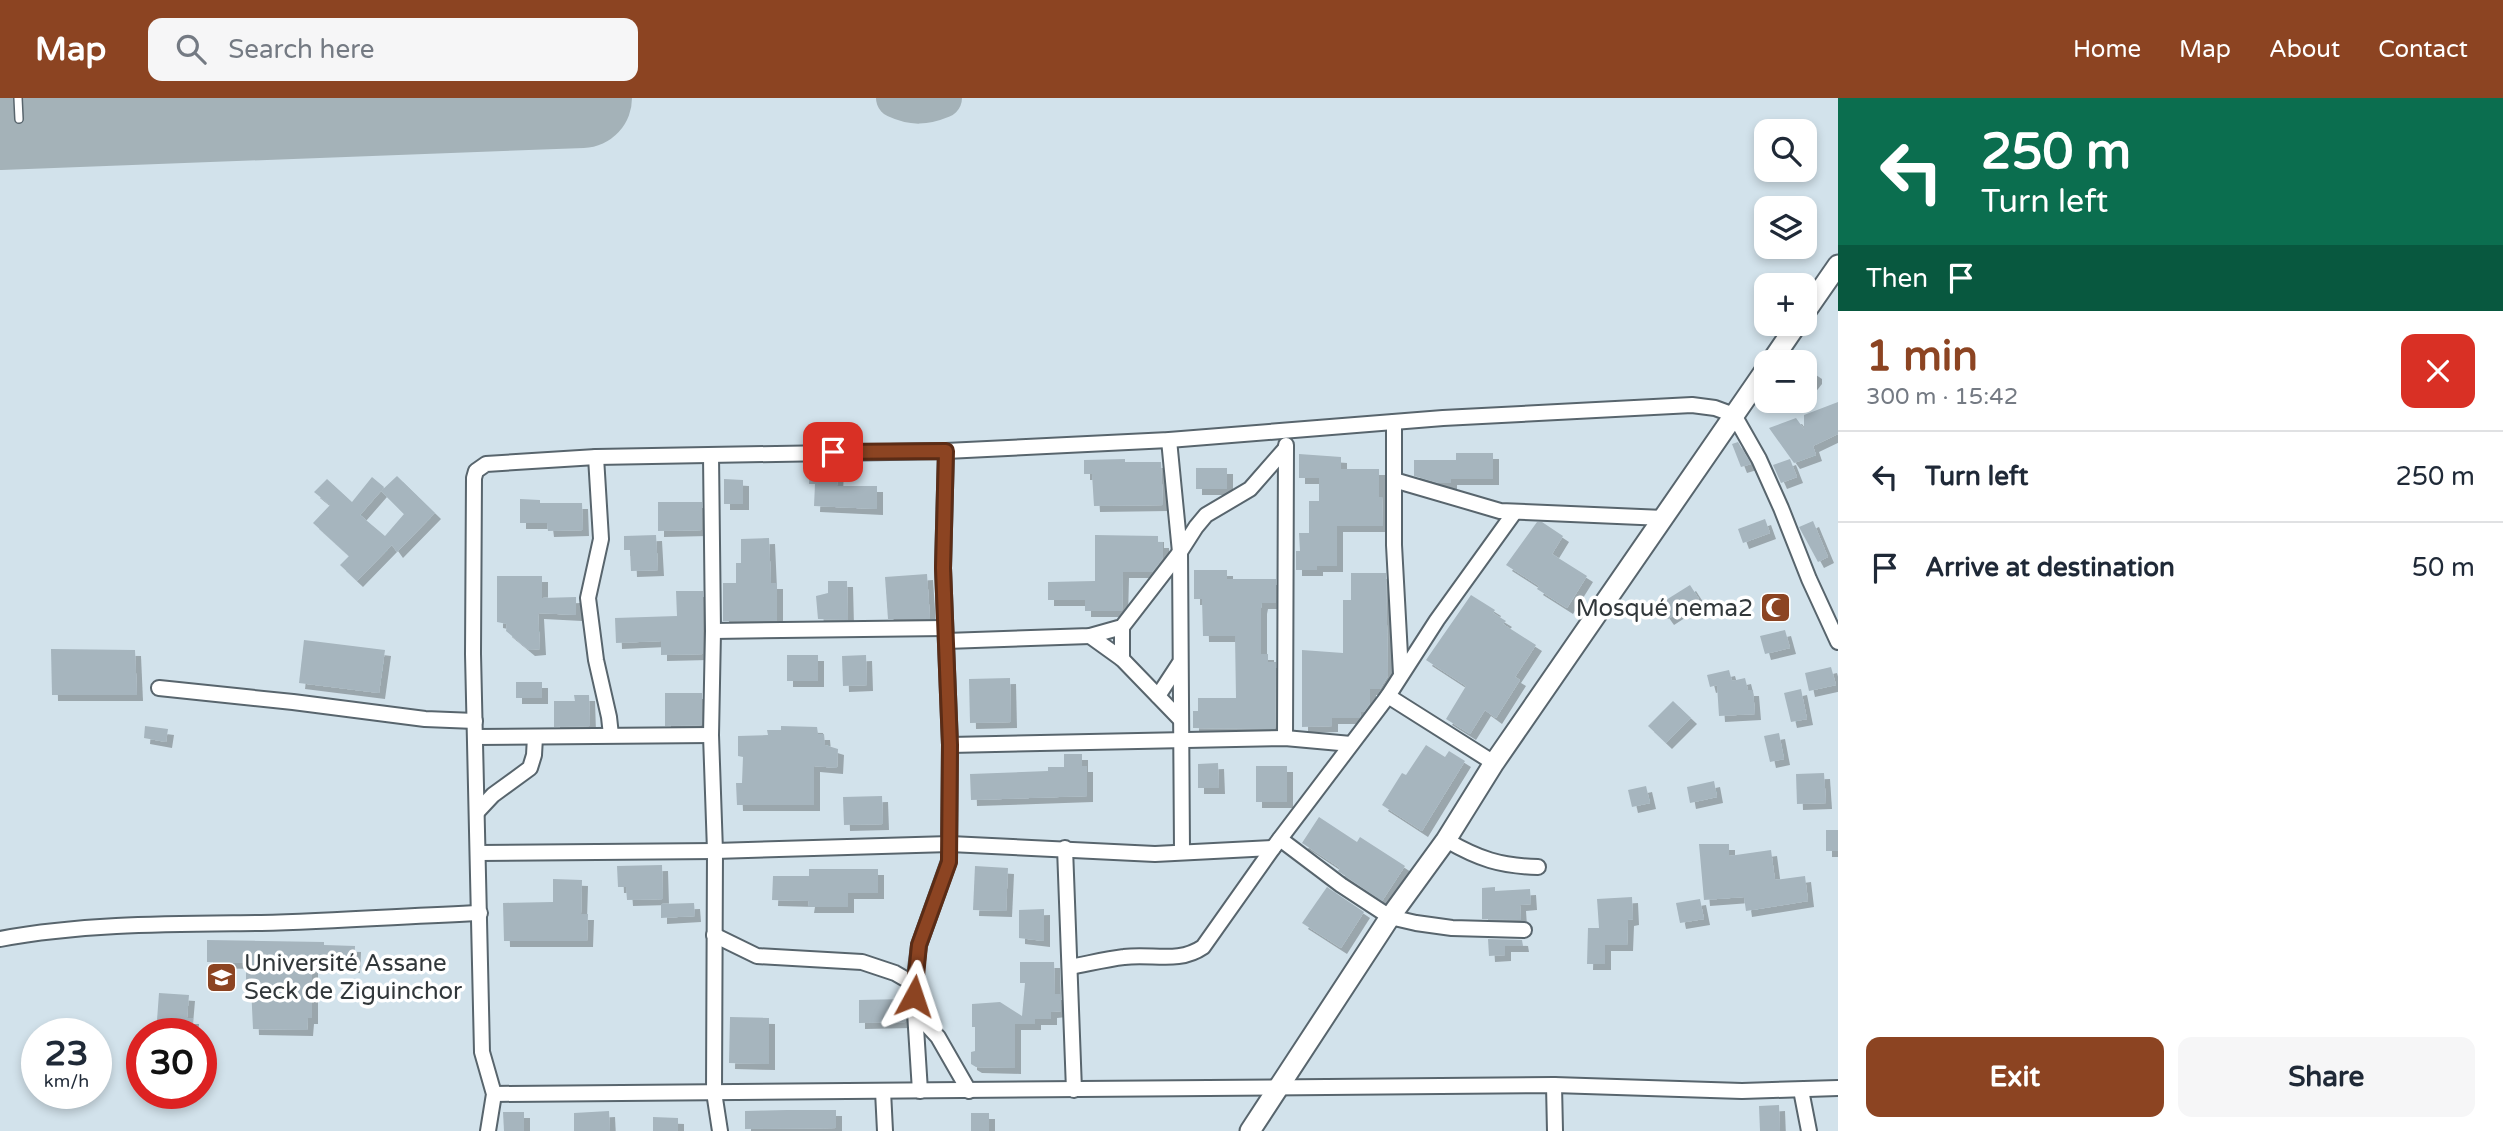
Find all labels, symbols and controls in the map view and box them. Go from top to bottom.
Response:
search box [148,18,638,81]
text: Map [35,30,106,69]
icon: search [172,30,210,68]
text: Search here [228,34,374,65]
text: Home [2073,35,2141,64]
text: Map [2179,35,2231,64]
text: About [2269,35,2340,64]
text: Contact [2378,35,2468,64]
map controls [1754,119,1817,413]
button: search [1754,119,1817,182]
text: 250 m [1981,123,2131,182]
icon: left [1866,126,1957,217]
text: Turn left [1981,183,2108,221]
button: layers [1754,196,1817,259]
icon: arrive [1942,259,1980,297]
text: Then [1866,263,1928,294]
button: + [1754,273,1817,336]
text: 1 min [1866,331,1978,382]
button: close [2401,334,2475,408]
button: − [1754,350,1817,413]
text: 300 m · 15:42 [1866,383,2018,411]
pin [803,422,863,482]
icon: arrive [814,433,852,471]
icon: left [1866,458,1904,496]
text: Turn left [1925,461,2028,492]
text: 250 m [2395,461,2475,492]
icon: arrive [1866,549,1904,587]
text: Arrive at destination [1925,552,2175,583]
text: 50 m [2412,552,2475,583]
mosque icon: Mosqué nema2 [1759,591,1793,625]
place label: Mosqué nema2 [1576,594,1753,623]
place label: Université Assane Seck de Ziguinchor [244,949,463,1006]
position arrow [877,959,951,1033]
school or university icon: Université Assane Seck de Ziguinchor [204,960,238,994]
speed limit sign: 30 [126,1018,217,1109]
text: 23 [45,1033,88,1075]
button: Exit [1866,1037,2164,1117]
button: Share [2178,1037,2475,1117]
text: km/h [44,1070,89,1092]

